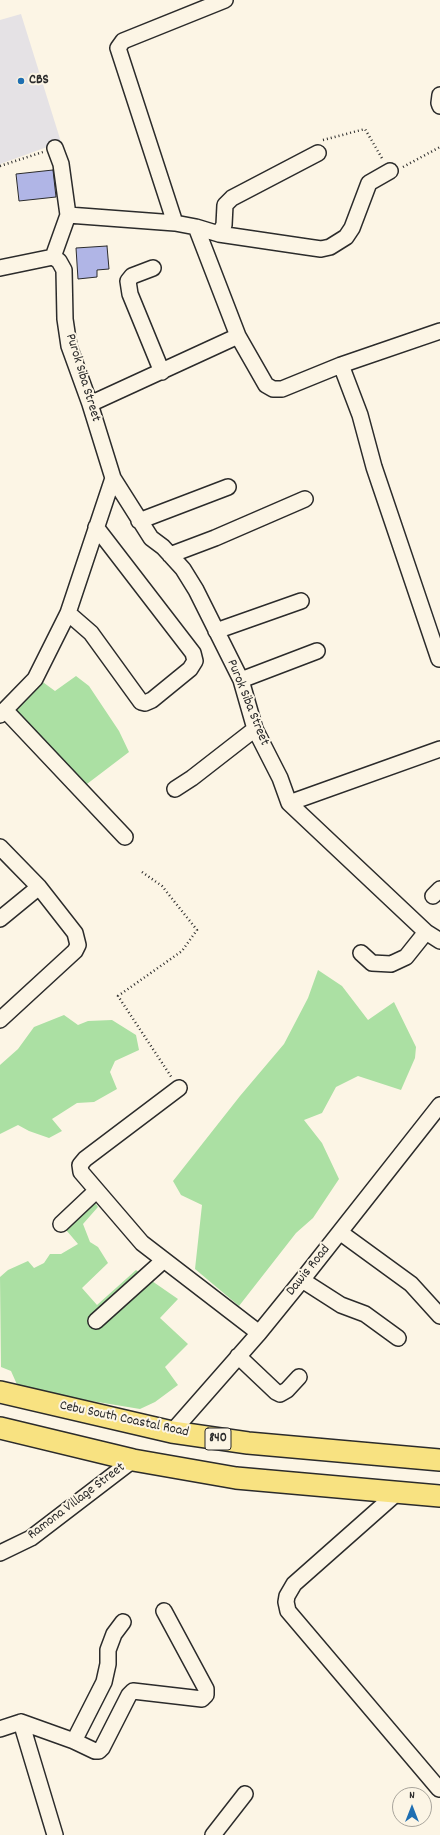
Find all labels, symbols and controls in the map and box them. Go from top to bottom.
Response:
place label: CBS [29,73,49,89]
marker: CBS [16,76,26,86]
street label: Purok Siba Street [61,332,103,424]
street label: Purok Siba Street [222,658,272,748]
street label: Dawis Road [283,1242,335,1300]
street label: Cebu South Coastal Road [58,1398,190,1442]
road number: 840 [205,1428,231,1450]
street label: Ramona Village Street [25,1460,129,1544]
north arrow [392,1787,432,1827]
text: N [409,1788,415,1804]

